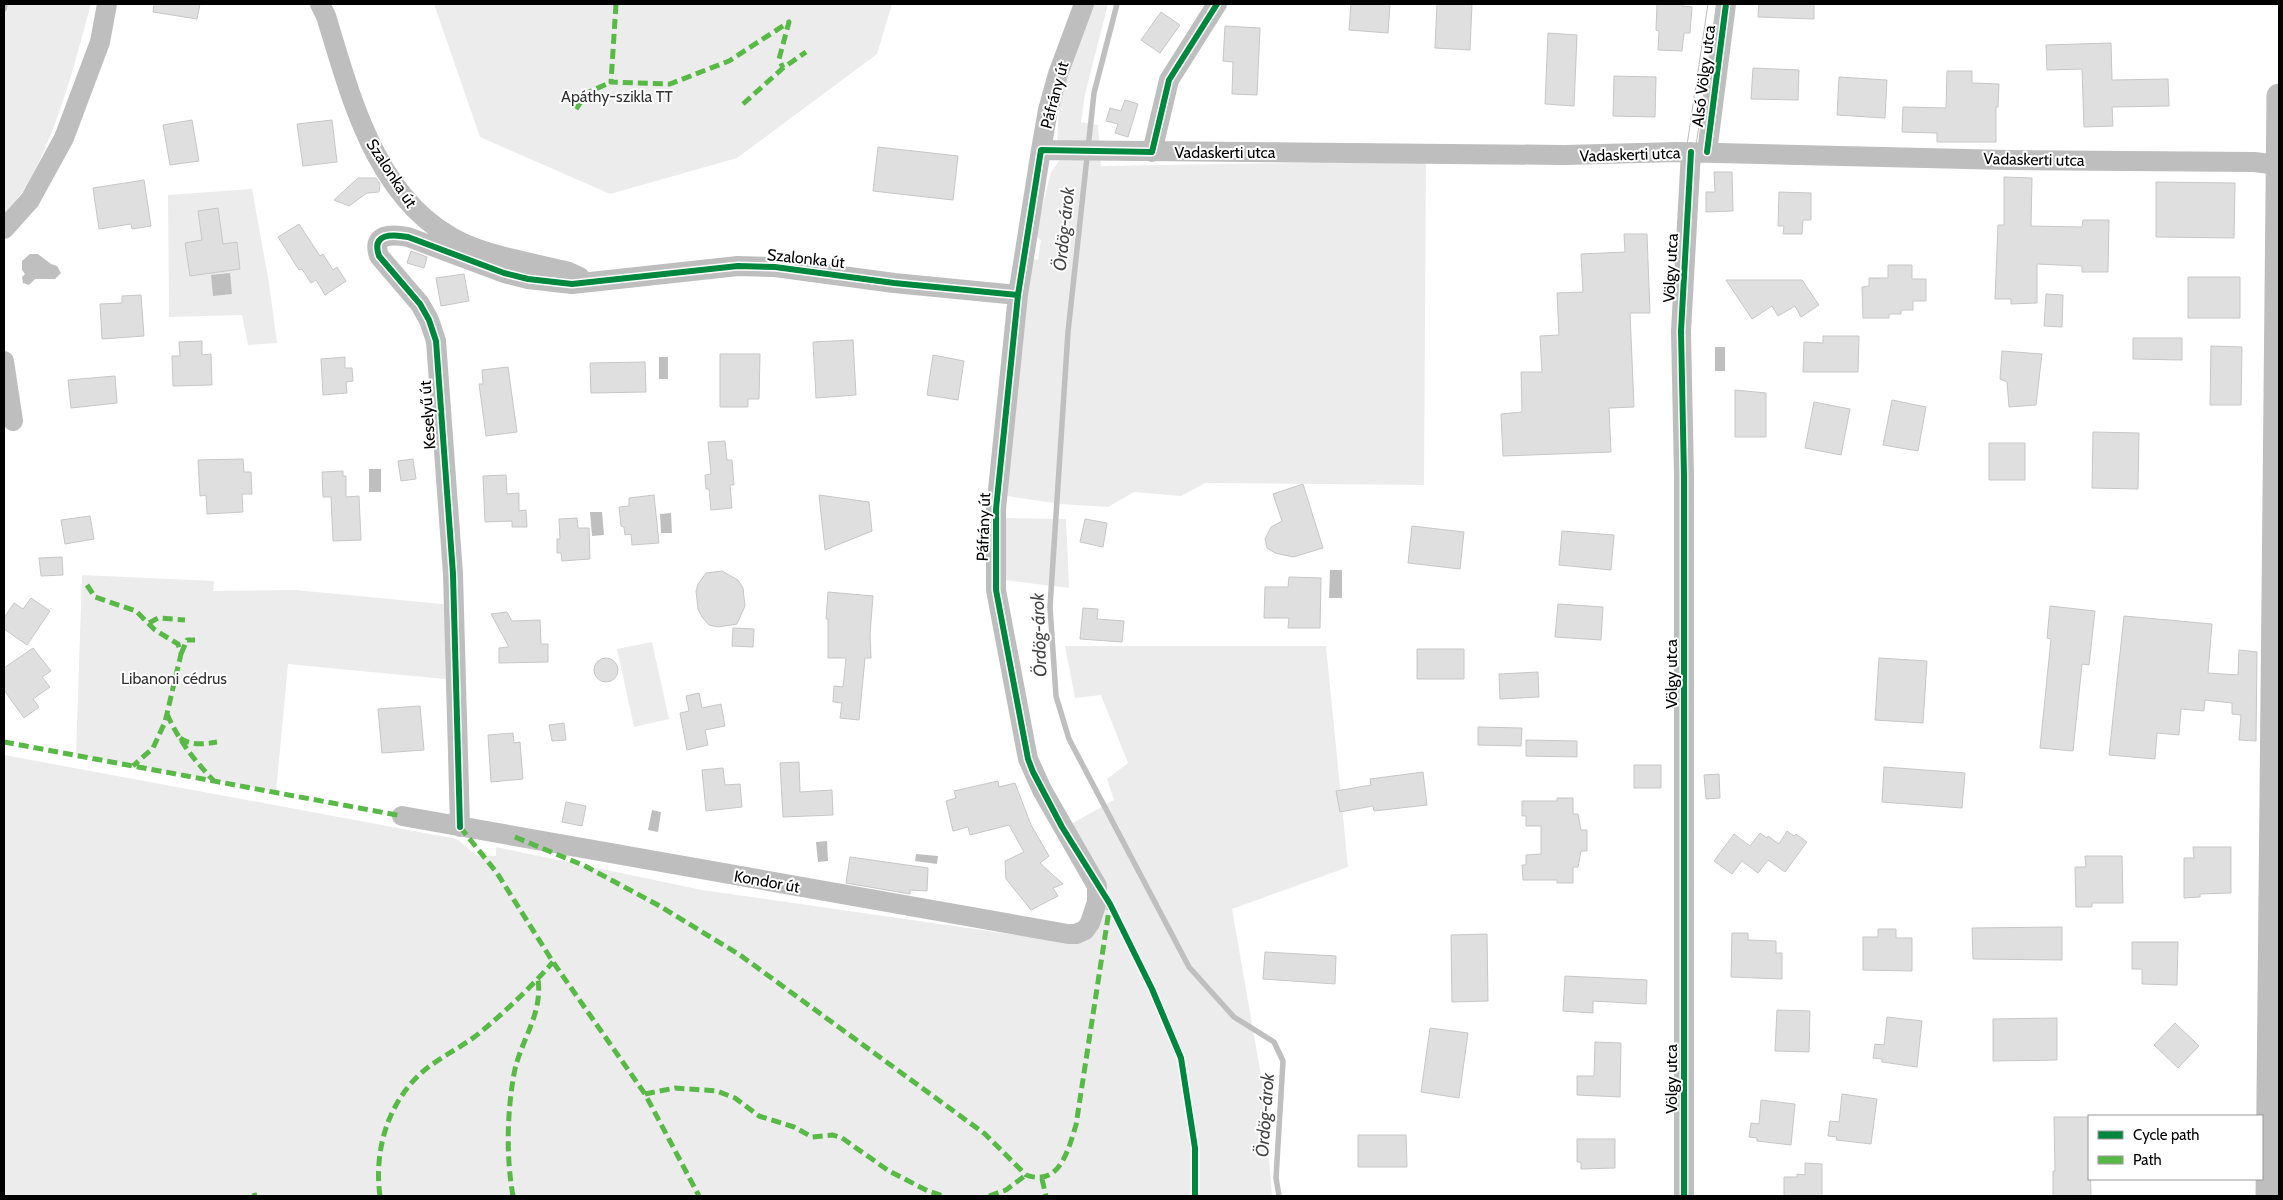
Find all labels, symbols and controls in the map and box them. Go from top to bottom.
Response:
street label: Alsó Völgy utca [1688,24,1719,128]
street label: Páfrány út [1036,59,1073,131]
park label: Apáthy-szikla TT [561,87,673,106]
street label: Szalonka út [362,135,421,212]
street label: Vadaskerti utca [1174,143,1276,162]
street label: Vadaskerti utca [1579,143,1681,166]
street label: Vadaskerti utca [1983,149,2085,170]
water label: Ördög-árok [1049,185,1079,272]
street label: Völgy utca [1659,232,1682,303]
street label: Szalonka út [766,245,846,272]
street label: Keselyű út [416,379,439,450]
street label: Páfrány út [973,492,994,562]
water label: Ördög-árok [1026,591,1051,677]
street label: Völgy utca [1662,639,1681,709]
park label: Libanoni cédrus [121,669,227,688]
street label: Kondor út [733,866,802,897]
street label: Völgy utca [1662,1044,1681,1114]
water label: Ördög-árok [1251,1071,1279,1158]
legend [2088,1115,2263,1180]
text: Cycle path [2133,1126,2199,1144]
text: Path [2133,1151,2162,1169]

